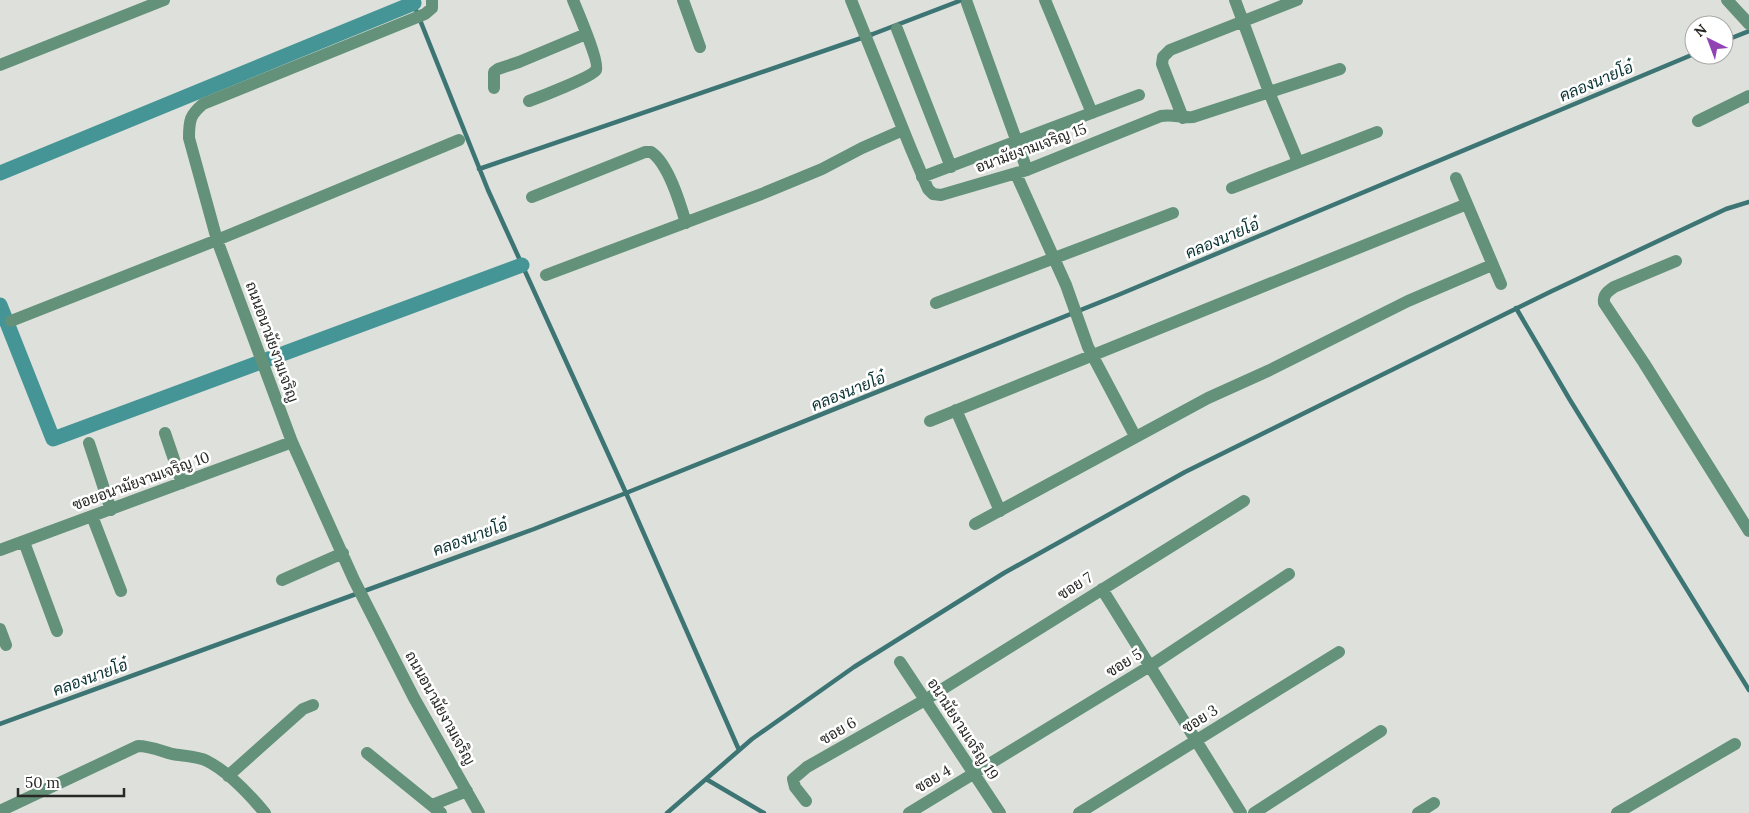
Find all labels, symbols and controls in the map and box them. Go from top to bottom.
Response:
north arrow [1684,15,1734,65]
text: N [1690,20,1710,41]
water label: คลองนายโอ๋ [1556,55,1638,105]
street label: อนามัยงามเจริญ 15 [973,119,1089,176]
water label: คลองนายโอ๋ [1182,212,1264,262]
street label: ถนนอนามัยงามเจริญ [242,279,303,405]
water label: คลองนายโอ๋ [808,365,890,415]
street label: ซอยอนามัยงามเจริญ 10 [70,447,212,514]
water label: คลองนายโอ๋ [430,513,512,560]
street label: ซอย 7 [1054,568,1096,604]
street label: ซอย 5 [1102,644,1145,681]
street label: ถนนอนามัยงามเจริญ [401,648,480,768]
water label: คลองนายโอ๋ [50,653,132,700]
street label: อนามัยงามเจริญ 19 [923,674,1003,783]
street label: ซอย 3 [1178,700,1221,737]
street label: ซอย 6 [816,713,859,749]
street label: ซอย 4 [911,760,954,797]
scale bar [18,766,124,798]
text: 50 m [25,773,60,792]

